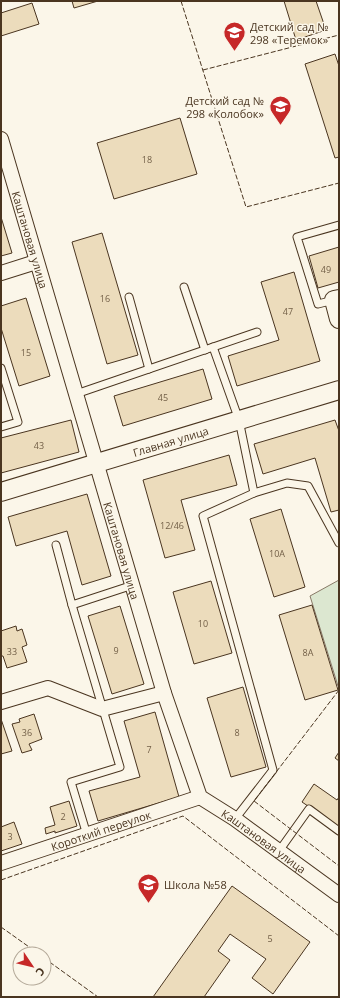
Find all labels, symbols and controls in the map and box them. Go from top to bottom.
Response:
school or university icon: Детский сад № 298 «Теремок» [221,19,247,52]
place label: Детский сад № 298 «Теремок» [250,19,329,47]
place label: Детский сад № 298 «Колобок» [186,93,265,121]
school or university icon: Детский сад № 298 «Колобок» [267,93,293,126]
house number: 18 [142,153,152,166]
street label: Каштановая улица [9,189,52,290]
house number: 49 [321,263,331,276]
house number: 16 [100,292,110,305]
house number: 47 [283,305,293,318]
house number: 15 [21,346,31,359]
house number: 45 [158,391,168,404]
street label: Главная улица [131,422,210,459]
house number: 43 [34,439,44,452]
street label: Каштановая улица [101,500,144,601]
house number: 12/46 [160,519,184,532]
house number: 10А [269,547,285,560]
house number: 10 [198,617,208,630]
house number: 9 [113,644,119,657]
house number: 33 [7,645,17,658]
house number: 8А [303,646,314,659]
house number: 36 [22,726,32,739]
house number: 8 [234,726,240,739]
house number: 7 [146,743,152,756]
street label: Каштановая улица [219,805,309,876]
street label: Короткий переулок [49,806,153,854]
house number: 2 [60,810,66,823]
house number: 3 [7,830,13,843]
school or university icon: Школа №58 [136,871,162,904]
place label: Школа №58 [164,877,227,892]
house number: 5 [267,932,273,945]
north arrow [12,946,52,986]
text: С [32,965,49,979]

